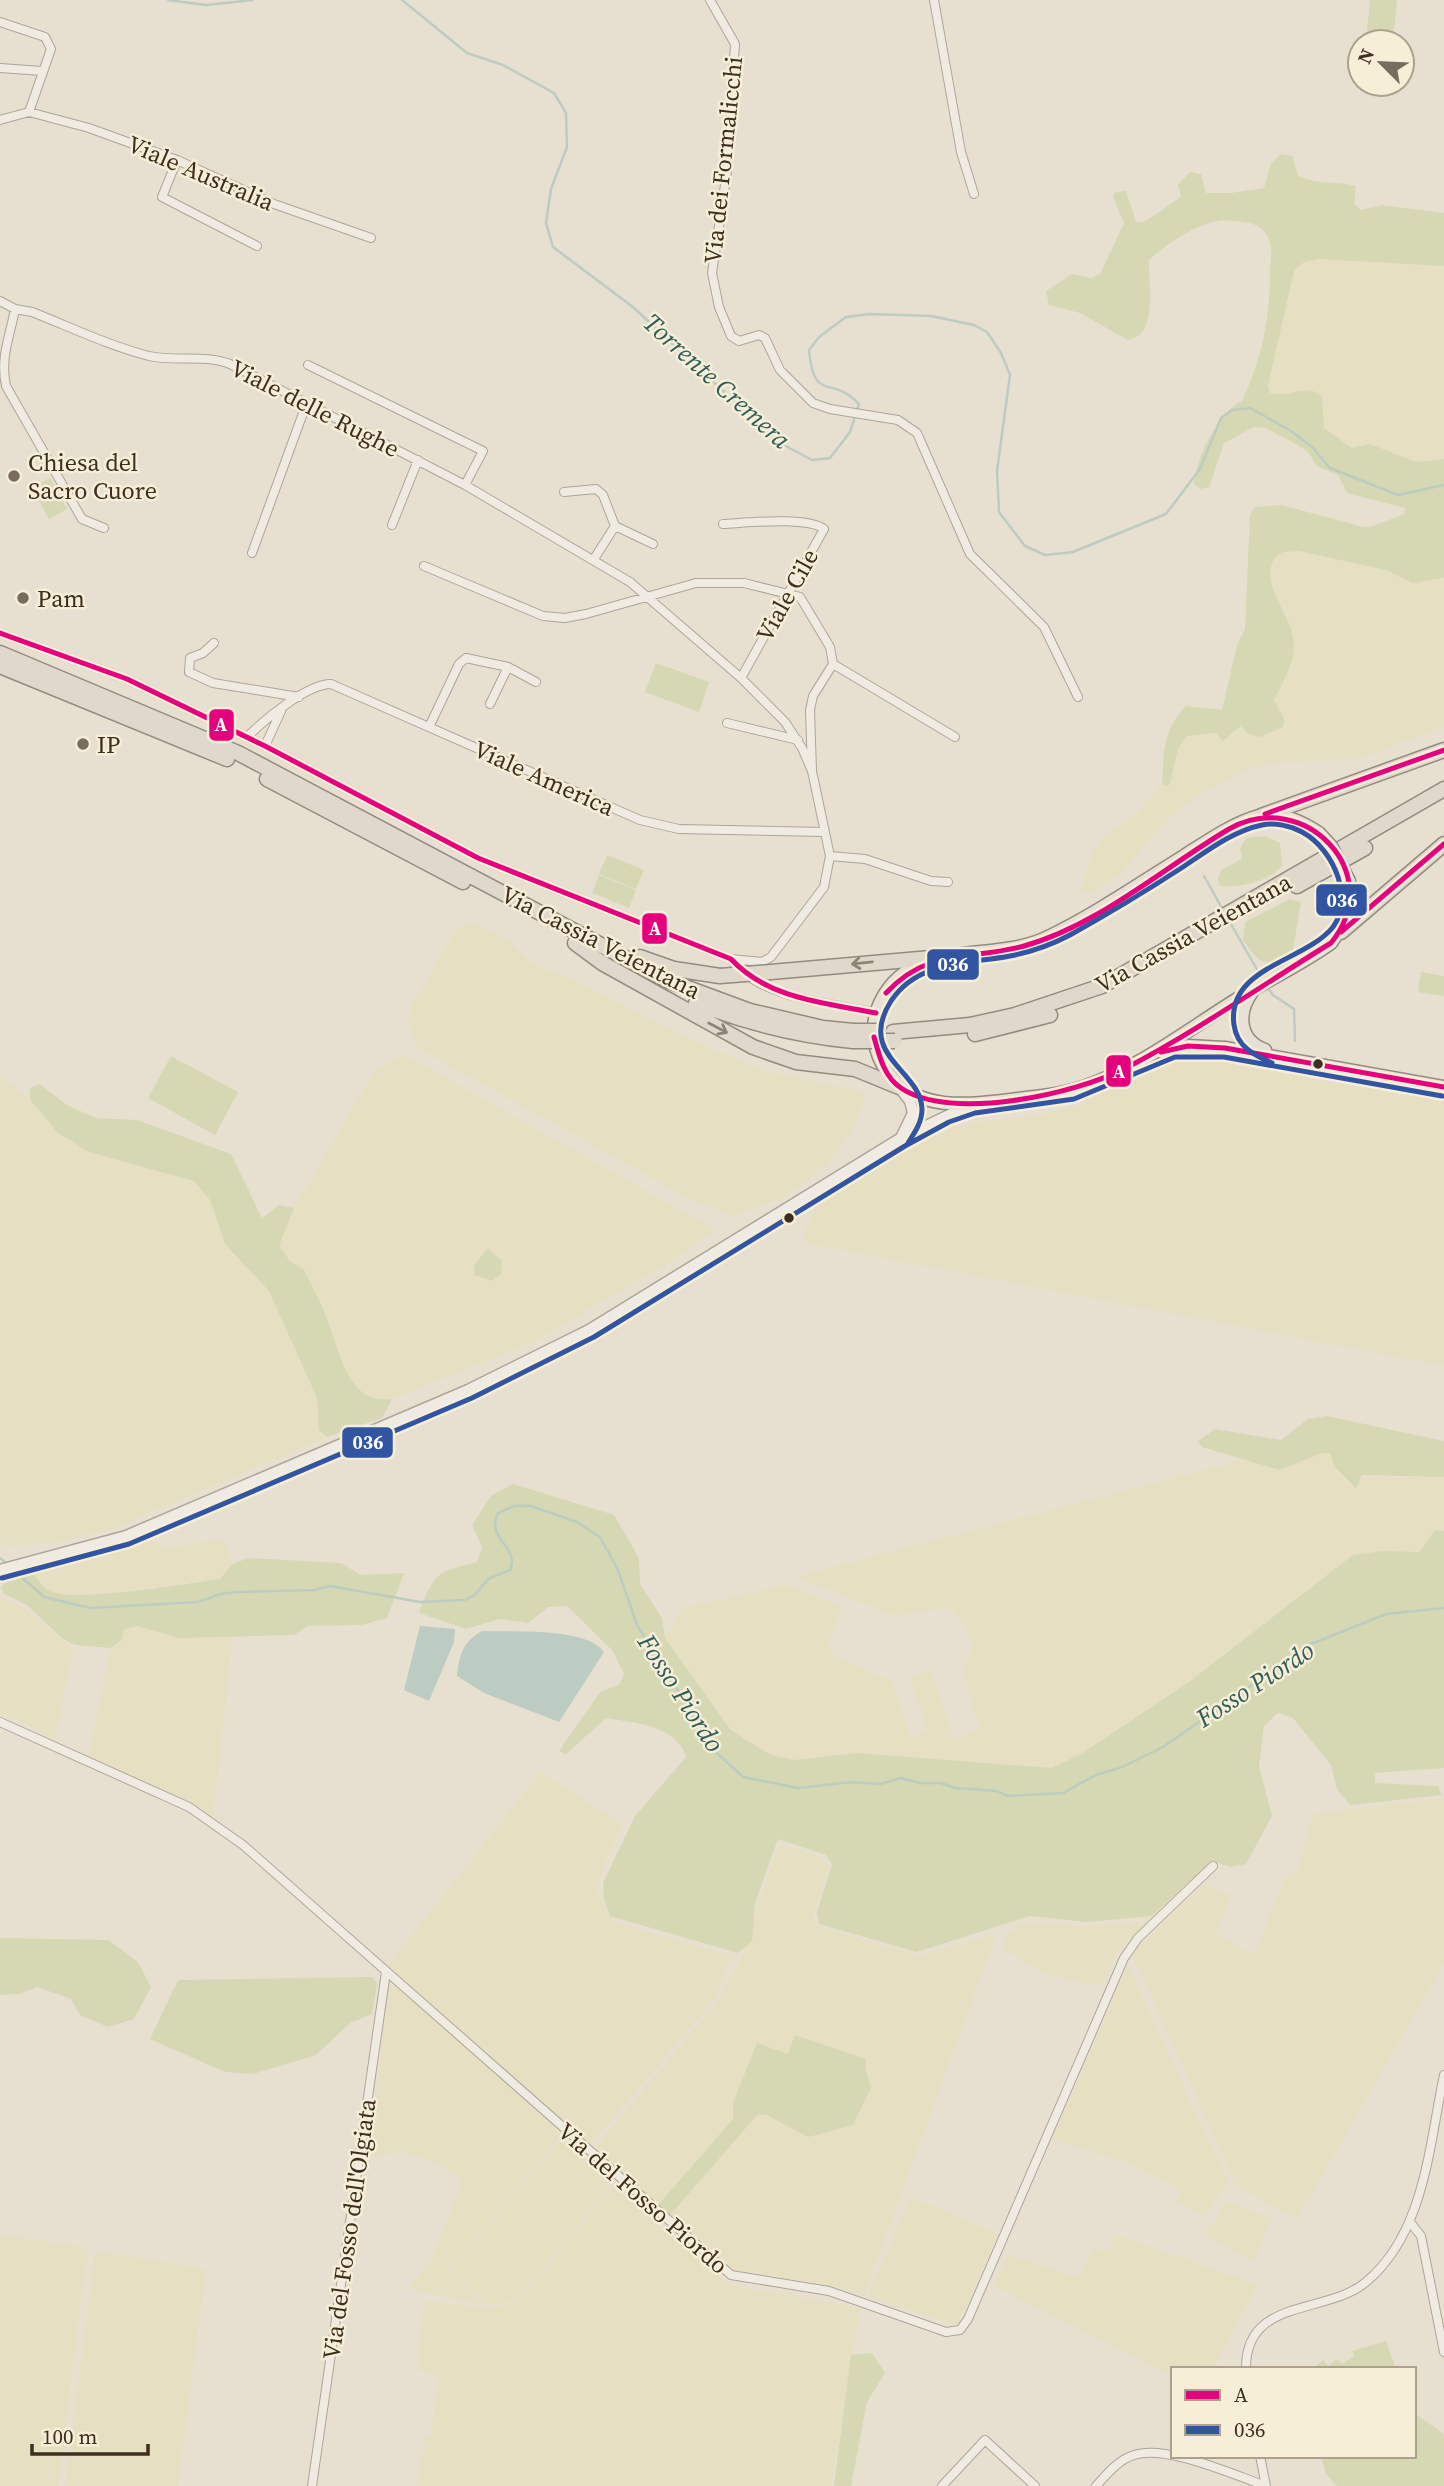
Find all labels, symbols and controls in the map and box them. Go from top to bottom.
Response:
north arrow [1346,28,1416,98]
text: N [1351,44,1380,68]
street label: Via dei Formalicchi [696,55,750,265]
street label: Viale Australia [123,127,280,219]
water label: Torrente Cremera [635,305,799,457]
street label: Viale delle Rughe [225,351,405,465]
place label: Chiesa del Sacro Cuore [28,446,157,507]
marker: Chiesa del Sacro Cuore [6,468,22,484]
street label: Viale Cile [748,543,826,647]
place label: Pam [37,582,85,615]
marker: Pam [15,590,31,606]
line badge: A [208,708,235,742]
text: A [215,711,228,737]
place label: IP [97,728,120,761]
street label: Viale America [468,732,620,824]
marker: IP [75,736,91,752]
street label: Via Cassia Veientana [1089,865,1298,1001]
street label: Via Cassia Veientana [495,877,707,1007]
line badge: 036 [1315,883,1368,917]
text: 036 [1327,887,1357,913]
line badge: A [641,912,668,945]
text: A [649,915,662,941]
line badge: 036 [926,948,980,981]
text: 036 [938,951,968,977]
one-way arrow [852,957,874,970]
one-way arrow [707,1022,728,1035]
line badge: A [1105,1054,1132,1088]
unlabelled marker [1311,1057,1325,1071]
text: A [1113,1058,1126,1084]
unlabelled marker [782,1211,796,1225]
line badge: 036 [341,1426,394,1459]
text: 036 [353,1429,383,1455]
water label: Fosso Piordo [629,1626,733,1759]
water label: Fosso Piordo [1188,1632,1321,1736]
street label: Via del Fosso dell'Olgiata [314,2096,384,2362]
street label: Via del Fosso Piordo [551,2115,735,2281]
legend [1171,2367,1416,2458]
text: A [1234,2380,1248,2409]
scale bar [32,2412,147,2456]
text: 036 [1234,2415,1266,2444]
text: 100 m [42,2422,97,2451]

